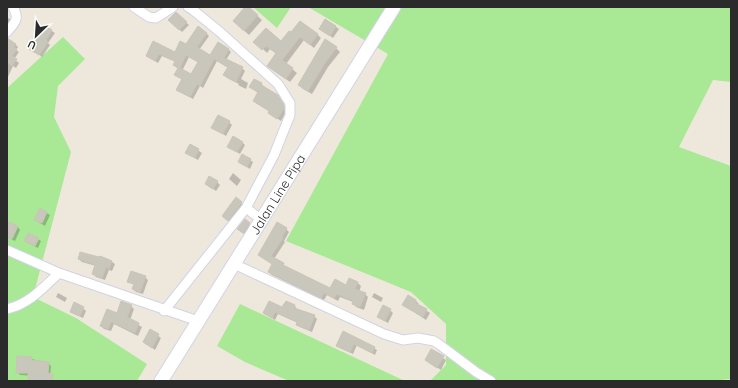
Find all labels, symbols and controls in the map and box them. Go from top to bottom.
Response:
north arrow [16,16,56,56]
text: U [25,37,38,53]
street label: Jalan Line Pipa [246,151,308,237]

